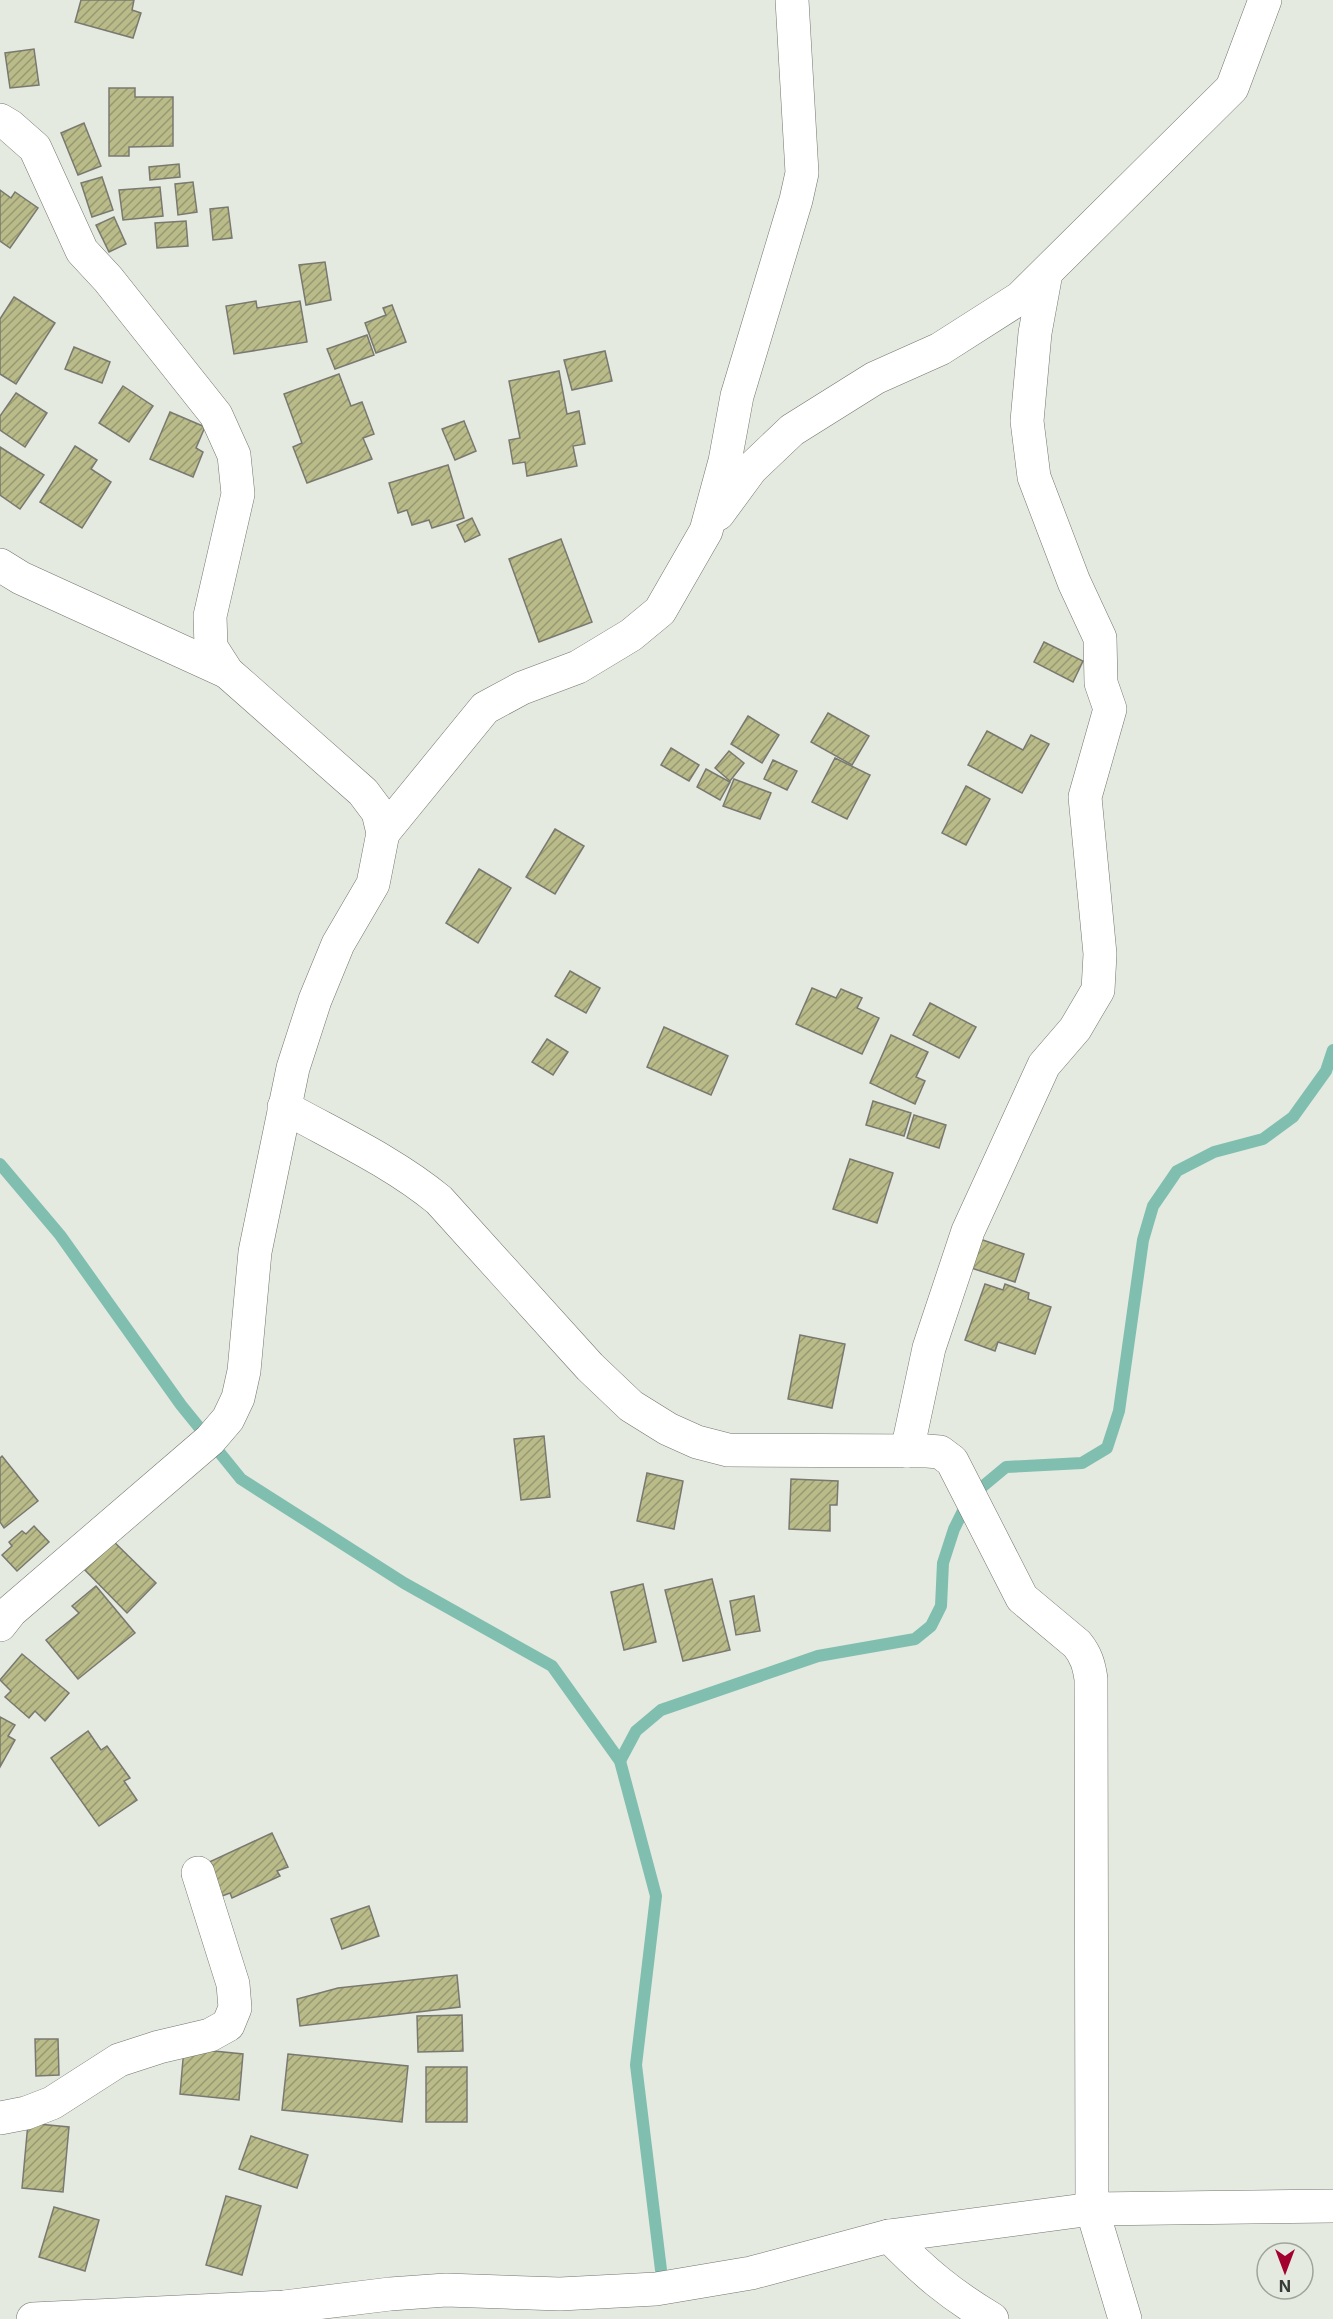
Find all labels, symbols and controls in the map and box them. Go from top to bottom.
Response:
north arrow [1255,2241,1315,2301]
text: N [1279,2276,1291,2296]

